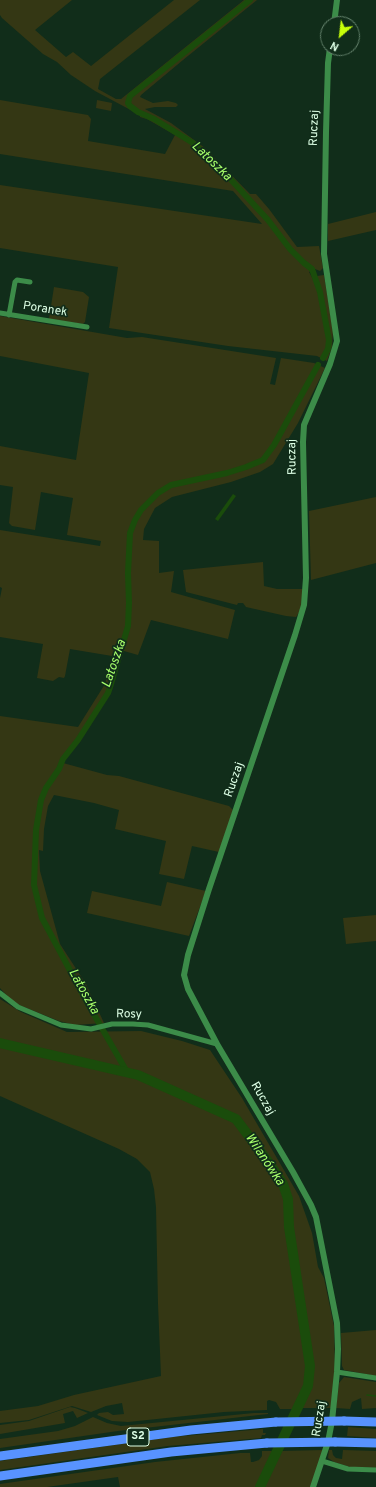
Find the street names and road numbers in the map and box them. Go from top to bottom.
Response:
street label: Ruczaj [307,110,323,146]
street label: Poranek [22,299,68,321]
street label: Ruczaj [285,439,301,475]
street label: Ruczaj [222,761,248,799]
street label: Rosy [116,1008,142,1022]
street label: Ruczaj [247,1080,277,1118]
street label: Ruczaj [310,1400,330,1438]
road number: S2 [127,1428,149,1446]

